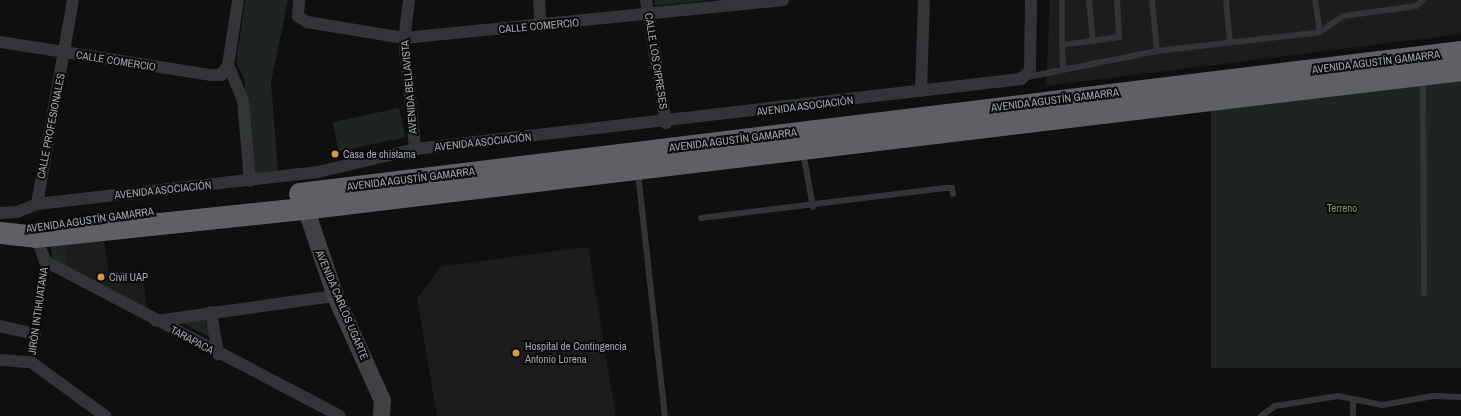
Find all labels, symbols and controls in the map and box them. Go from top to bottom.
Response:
street label: CALLE LOS CIPRESES [642,12,670,110]
street label: CALLE COMERCIO [498,16,580,36]
street label: AVENIDA BELLAVISTA [398,39,420,135]
street label: CALLE COMERCIO [75,48,157,74]
street label: AVENIDA AGUSTÍN GAMARRA [1311,48,1441,76]
street label: CALLE PROFESIONALES [34,72,68,180]
street label: AVENIDA AGUSTÍN GAMARRA [990,86,1120,114]
street label: AVENIDA ASOCIACIÓN [756,93,854,119]
street label: AVENIDA AGUSTÍN GAMARRA [668,126,798,154]
street label: AVENIDA ASOCIACIÓN [434,130,532,154]
place label: Casa de chistama [343,147,416,161]
marker: Casa de chistama [330,149,340,159]
street label: AVENIDA AGUSTÍN GAMARRA [346,165,476,193]
street label: AVENIDA ASOCIACIÓN [114,178,212,202]
park label: Terreno [1327,201,1357,215]
street label: AVENIDA AGUSTÍN GAMARRA [25,204,155,236]
street label: AVENIDA CARLOS UGARTE [313,248,371,362]
street label: JIRÓN INTIHUATANA [25,266,51,356]
place label: Civil UAP [109,270,148,284]
marker: Civil UAP [96,272,106,282]
street label: TARAPACA [168,323,216,357]
place label: Hospital de Contingencia Antonio Lorena [525,340,627,366]
marker: Hospital de Contingencia Antonio Lorena [510,347,522,359]

